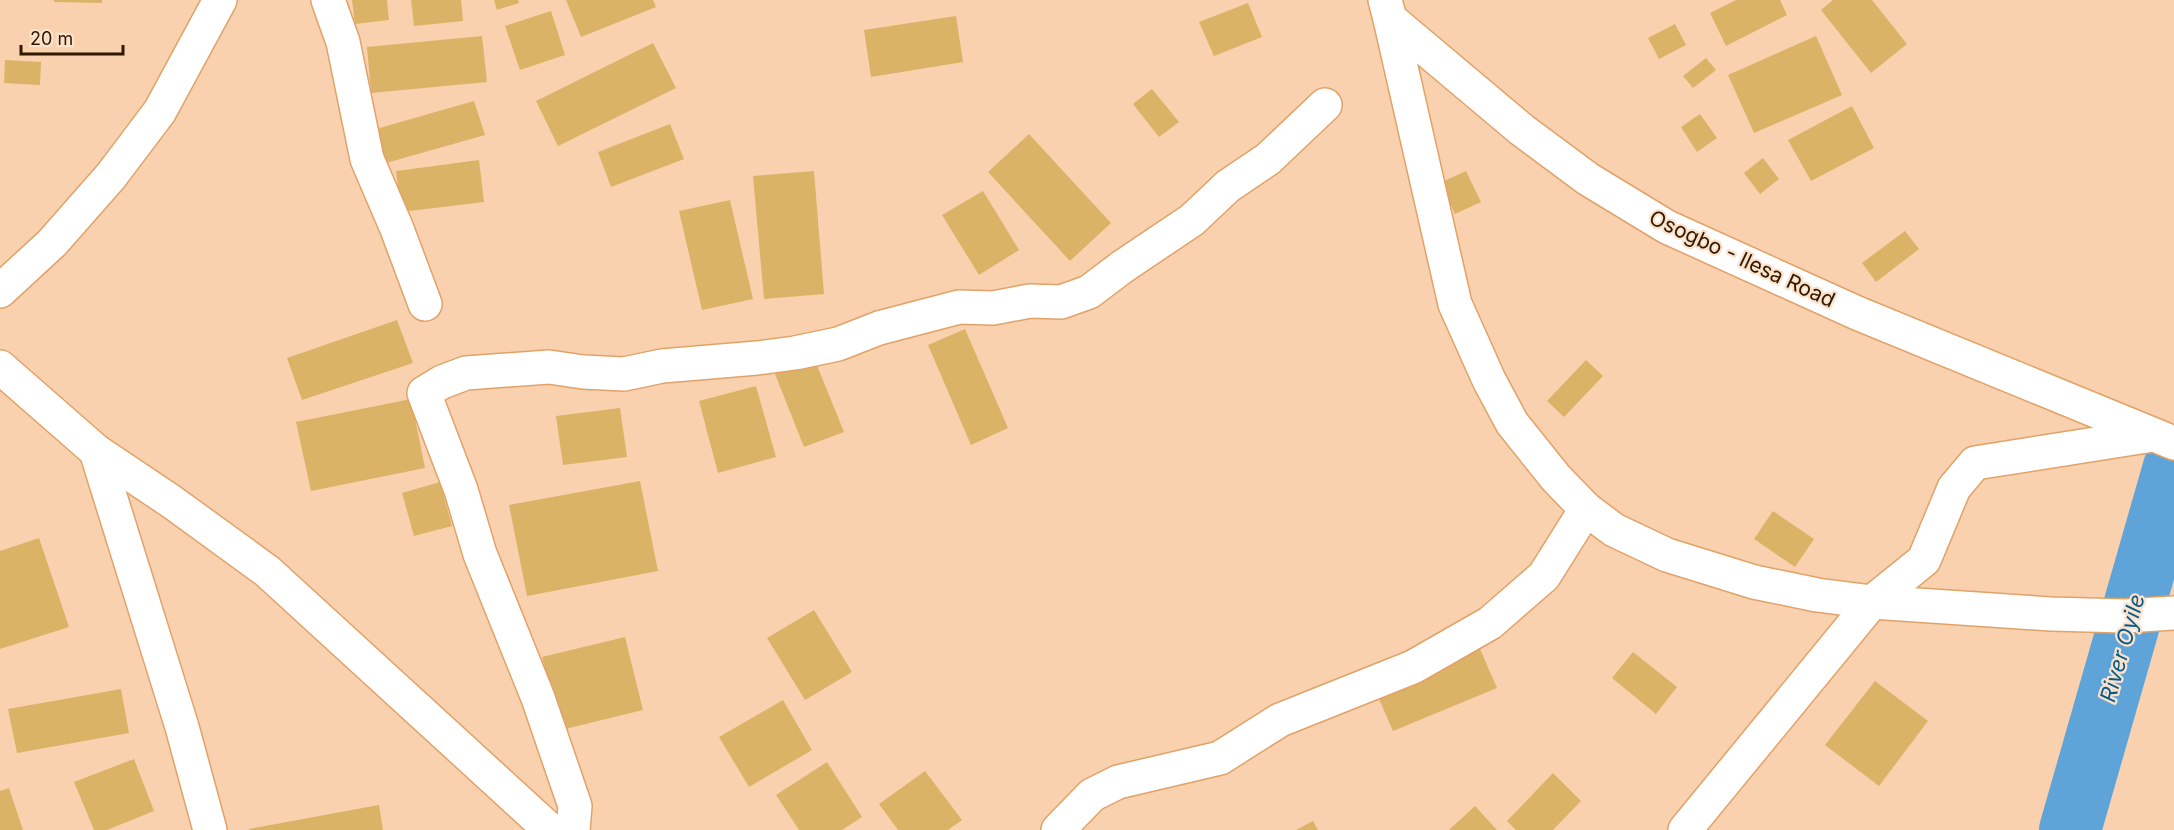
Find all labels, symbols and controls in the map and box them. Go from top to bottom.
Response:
scale bar [21,18,123,56]
text: 20 m [30,28,73,49]
street label: Osogbo - Ilesa Road [1645,205,1839,313]
water label: River Oyile [2094,591,2150,705]

